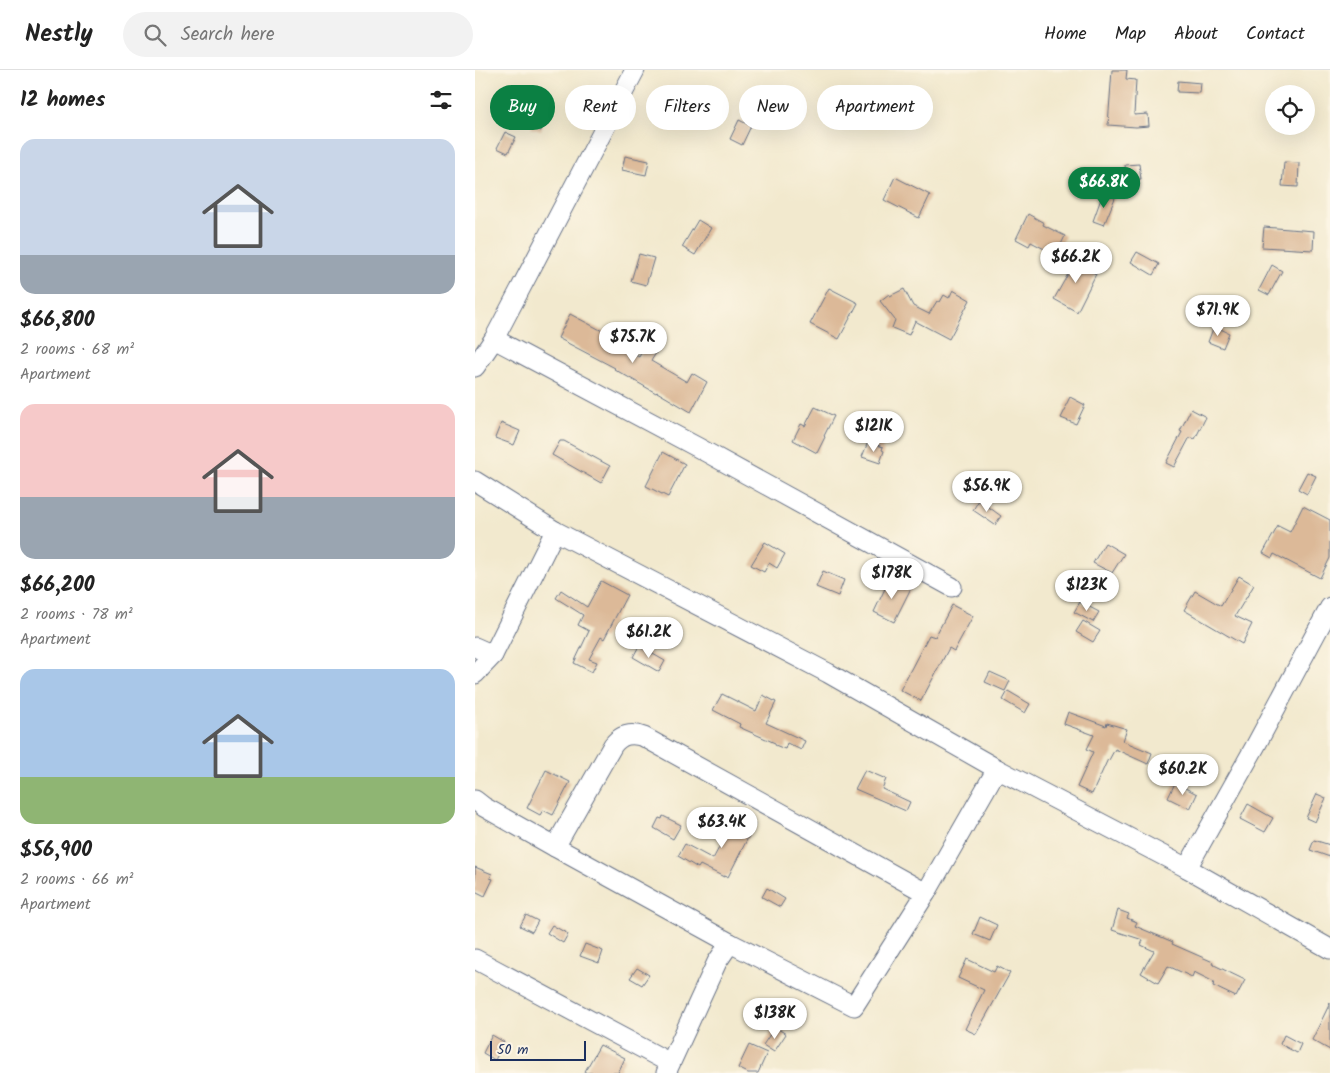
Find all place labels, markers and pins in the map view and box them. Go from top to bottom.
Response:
pin: $66.8K [1063,166,1145,209]
pin: $66.2K [1035,242,1117,284]
pin: $71.9K [1177,294,1259,337]
pin: $75.7K [592,322,674,364]
pin: $121K [839,410,909,453]
pin: $56.9K [946,470,1028,513]
pin: $178K [857,558,927,600]
pin: $123K [1052,570,1122,612]
pin: $61.2K [608,616,690,659]
pin: $60.2K [1142,754,1224,796]
pin: $63.4K [681,806,763,849]
pin: $138K [740,998,810,1040]

